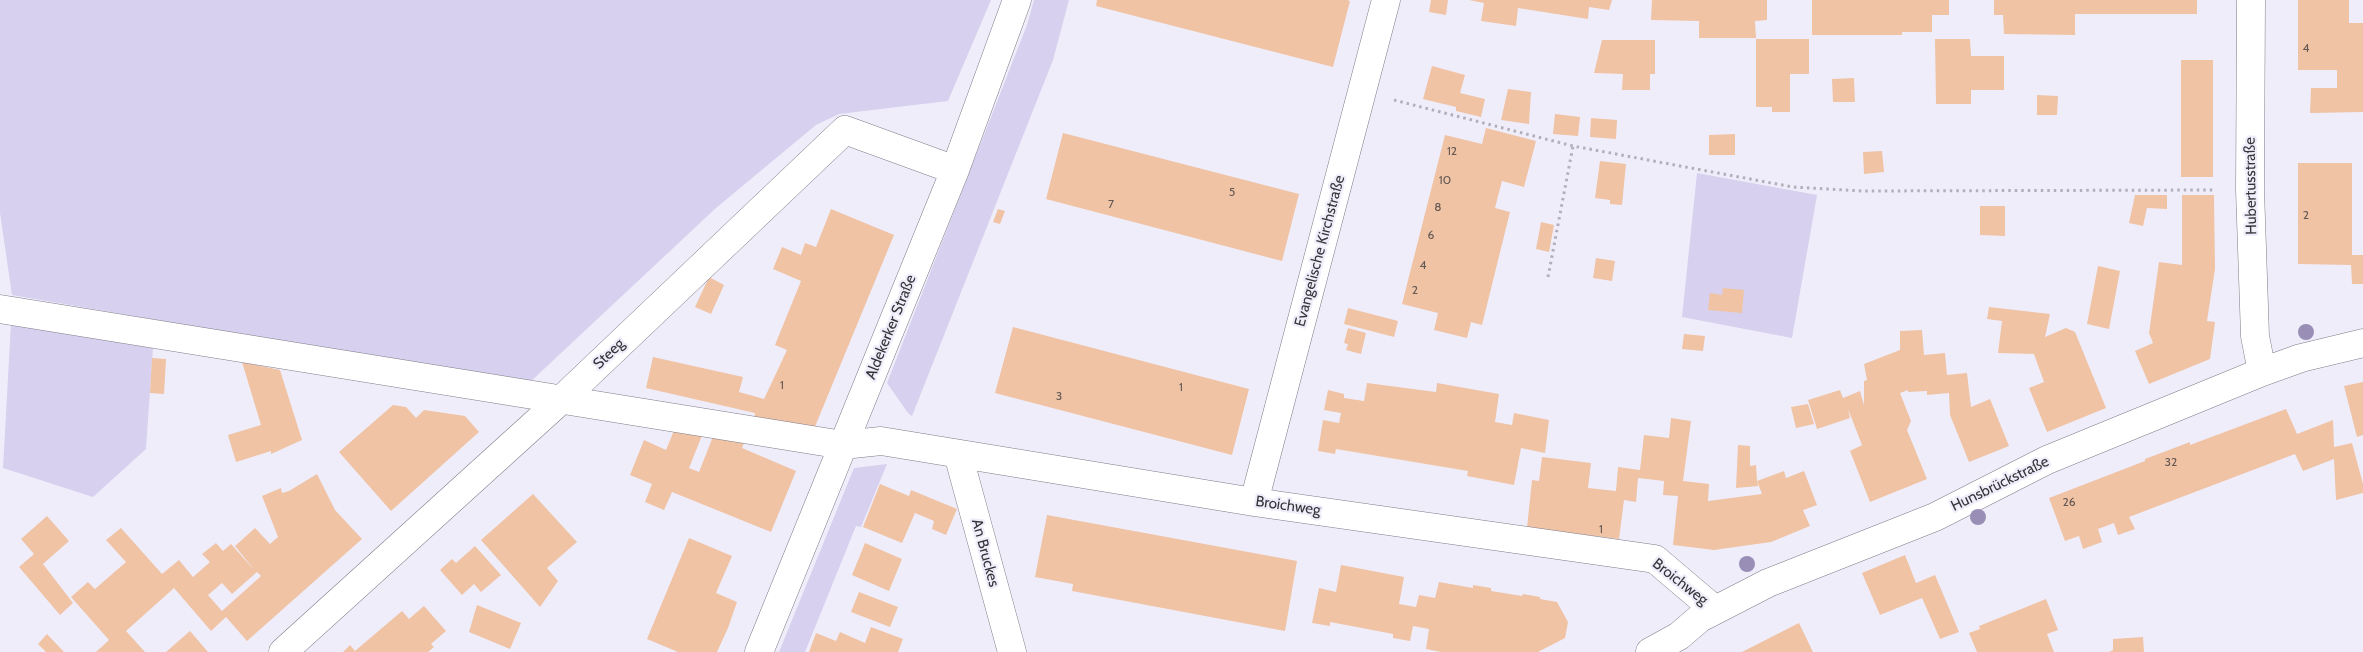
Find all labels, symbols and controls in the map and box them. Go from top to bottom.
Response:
house number: 4 [2303,41,2309,55]
street label: Hubertusstraße [2241,137,2261,235]
house number: 12 [1447,144,1457,158]
street label: Evangelische Kirchstraße [1291,173,1349,329]
house number: 10 [1439,173,1451,187]
house number: 5 [1229,185,1235,199]
house number: 7 [1108,197,1114,211]
house number: 8 [1434,200,1442,214]
house number: 2 [2303,208,2309,222]
house number: 6 [1428,228,1434,242]
house number: 4 [1420,258,1426,272]
street label: Aldekerker Straße [862,272,920,382]
house number: 2 [1412,283,1418,297]
street label: Steeg [590,335,628,373]
house number: 1 [780,378,784,392]
house number: 1 [1179,380,1183,394]
house number: 3 [1056,389,1062,403]
street label: Hunsbrückstraße [1948,453,2052,515]
house number: 32 [2165,455,2177,469]
street label: Broichweg [1254,493,1322,519]
house number: 26 [2062,495,2076,509]
street label: An Bruckes [967,517,1003,589]
house number: 1 [1599,522,1603,536]
street label: Broichweg [1649,555,1711,609]

